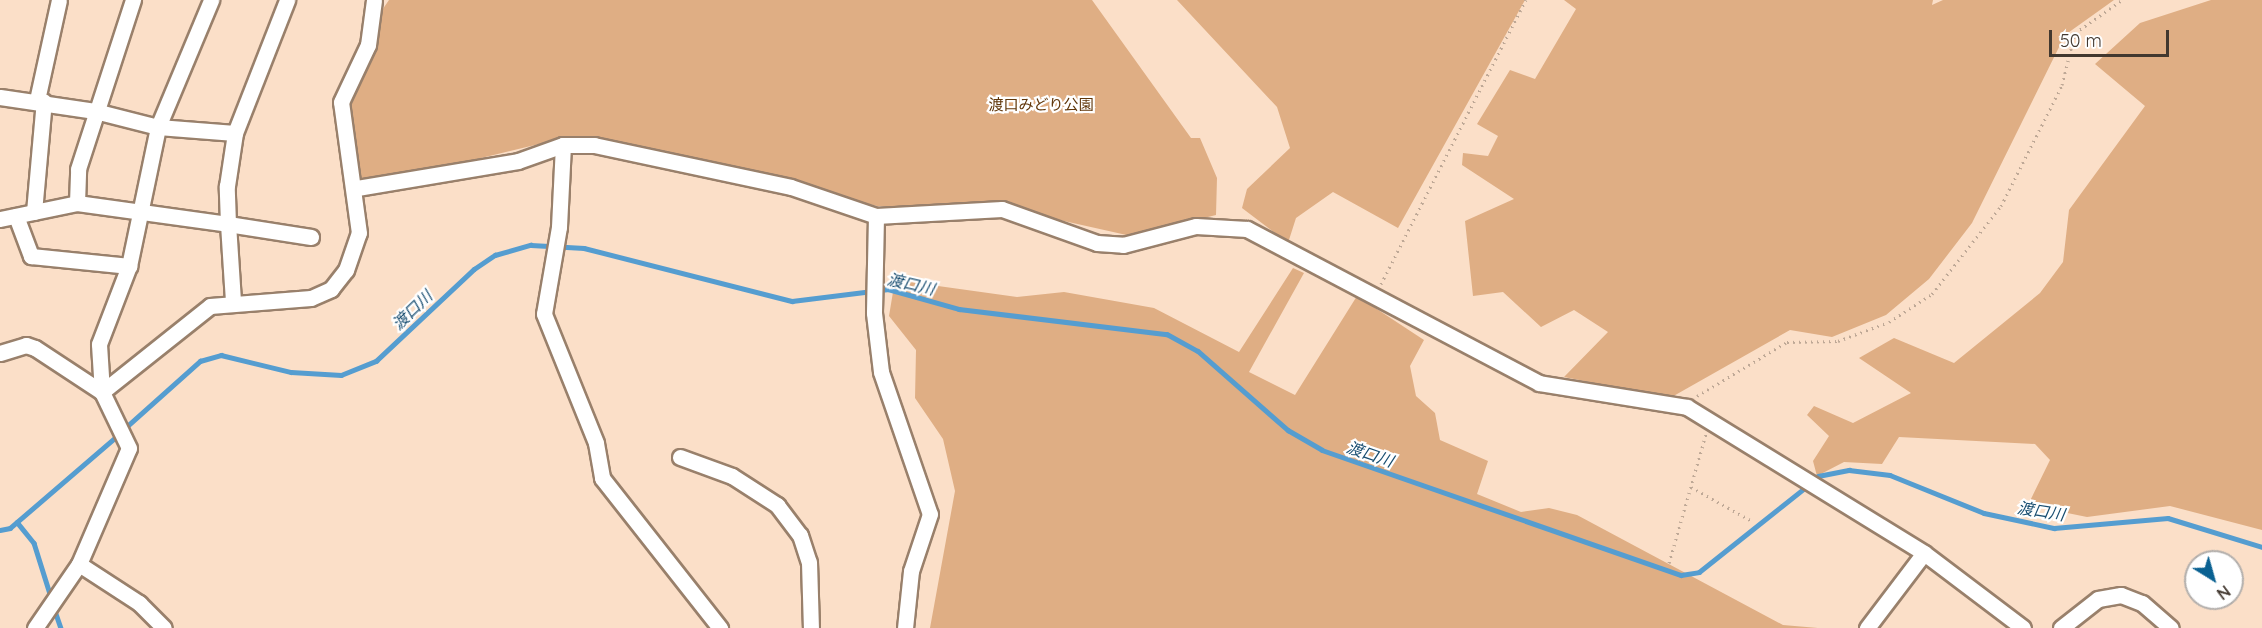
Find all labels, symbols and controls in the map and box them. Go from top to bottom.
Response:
scale bar [2052,18,2172,56]
text: 50 m [2060,29,2102,52]
park label: 渡口みどり公園 [989,96,1093,114]
water label: 渡口川 [885,269,937,299]
water label: 渡口川 [388,286,436,334]
water label: 渡口川 [1344,437,1396,471]
water label: 渡口川 [2016,498,2066,524]
north arrow [2184,550,2244,610]
text: N [2213,581,2234,604]

